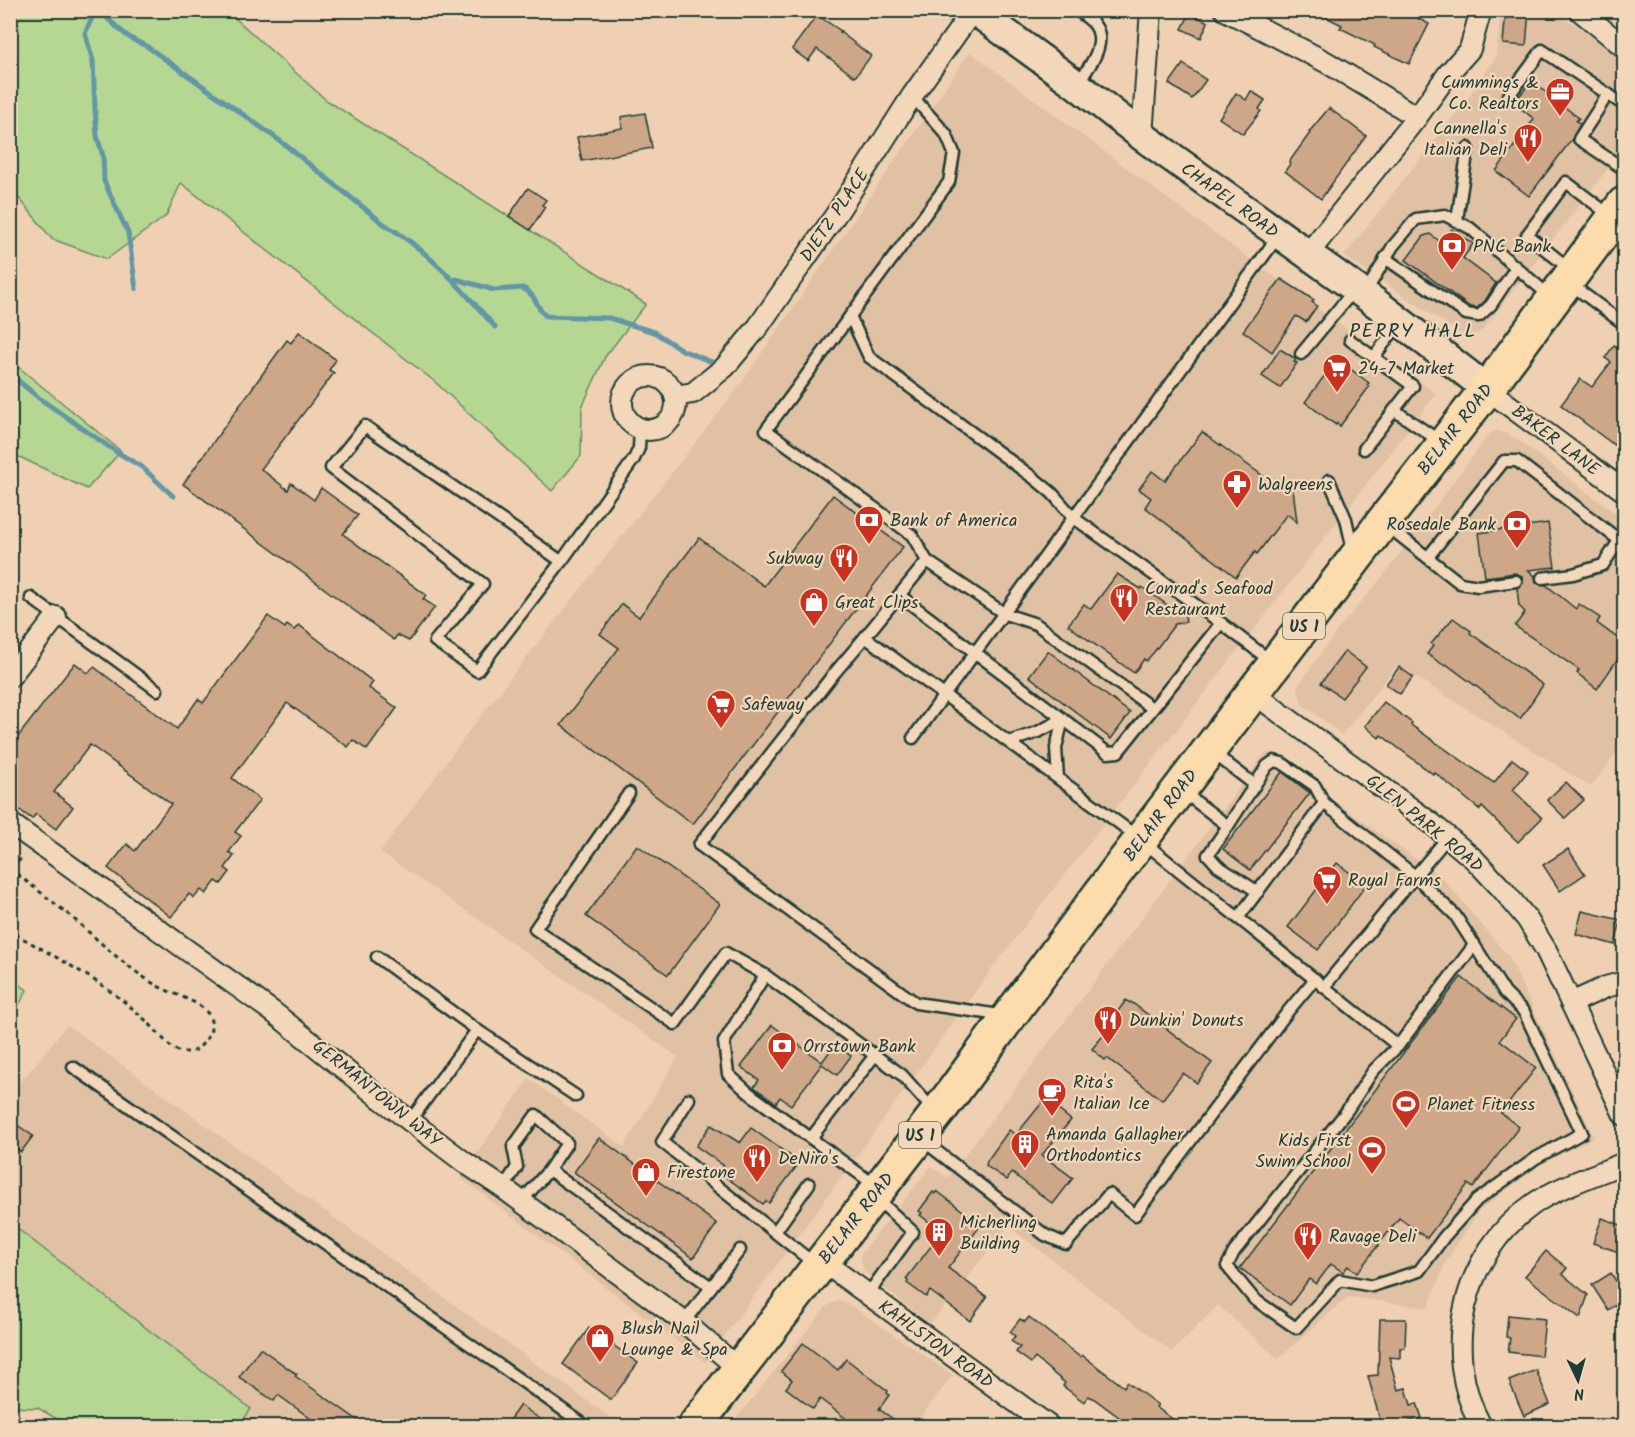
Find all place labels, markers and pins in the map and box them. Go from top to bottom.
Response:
place label: Cummings & Co. Realtors [1441,69,1539,119]
office icon: Cummings & Co. Realtors [1544,76,1576,118]
place label: Cannella's Italian Deli [1424,115,1508,165]
restaurant icon: Cannella's Italian Deli [1512,122,1544,164]
bank icon: PNC Bank [1436,230,1468,272]
place label: PNC Bank [1473,233,1551,262]
supermarket icon: 24-7 Market [1321,352,1353,394]
place label: 24-7 Market [1358,355,1455,384]
pharmacy icon: Walgreens [1221,468,1253,510]
place label: Walgreens [1258,471,1333,500]
bank icon: Bank of America [853,504,885,546]
place label: Bank of America [890,507,1017,536]
bank icon: Rosedale Bank [1501,508,1533,550]
place label: Rosedale Bank [1386,511,1497,540]
restaurant icon: Subway [828,542,860,584]
place label: Subway [766,545,824,574]
place label: Conrad's Seafood Restaurant [1145,575,1274,625]
restaurant icon: Conrad's Seafood Restaurant [1108,582,1140,624]
shop icon: Great Clips [798,586,830,628]
place label: Great Clips [835,589,919,618]
supermarket icon: Safeway [705,688,737,730]
place label: Safeway [742,691,804,720]
supermarket icon: Royal Farms [1311,864,1343,906]
place label: Royal Farms [1348,867,1441,896]
restaurant icon: Dunkin' Donuts [1092,1004,1124,1046]
place label: Dunkin' Donuts [1129,1007,1244,1036]
bank icon: Orrstown Bank [766,1030,798,1072]
place label: Orrstown Bank [803,1033,916,1062]
place label: Rita's Italian Ice [1073,1069,1150,1119]
cafe icon: Rita's Italian Ice [1036,1076,1068,1118]
sports icon: Planet Fitness [1390,1088,1422,1130]
place label: Planet Fitness [1427,1091,1536,1120]
place label: Amanda Gallagher Orthodontics [1046,1121,1184,1171]
place label: Kids First Swim School [1256,1127,1352,1177]
building icon: Amanda Gallagher Orthodontics [1009,1128,1041,1170]
sports icon: Kids First Swim School [1356,1134,1388,1176]
restaurant icon: DeNiro's [741,1142,773,1184]
place label: DeNiro's [778,1145,839,1174]
shop icon: Firestone [630,1156,662,1198]
place label: Firestone [667,1159,735,1188]
place label: Micherling Building [960,1209,1037,1259]
building icon: Micherling Building [923,1216,955,1258]
restaurant icon: Ravage Deli [1292,1220,1324,1262]
place label: Ravage Deli [1329,1223,1417,1252]
place label: Blush Nail Lounge & Spa [621,1315,728,1365]
shop icon: Blush Nail Lounge & Spa [584,1322,616,1364]

